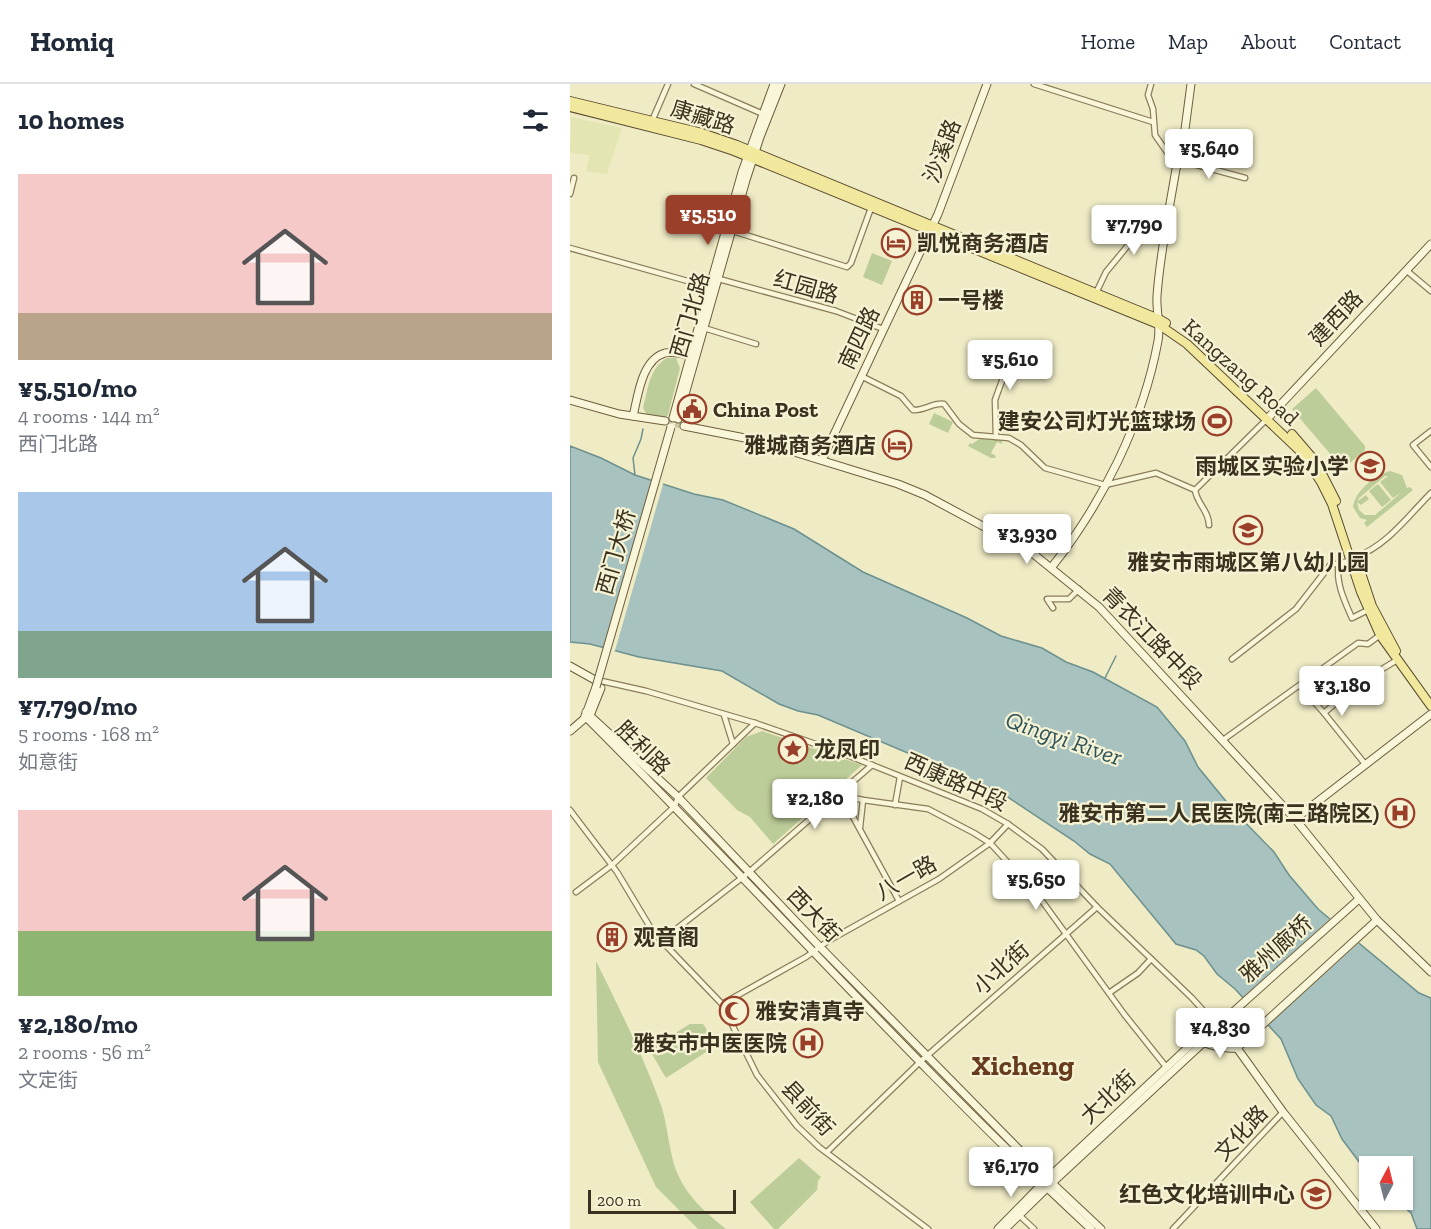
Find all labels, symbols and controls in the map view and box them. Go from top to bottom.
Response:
text: Homiq [30,25,114,58]
text: Home [1081,29,1135,54]
text: Map [1168,29,1208,54]
text: About [1241,29,1296,54]
text: Contact [1329,29,1401,54]
street label: 康藏路 [667,94,739,140]
text: 10 homes [18,104,124,136]
icon: filters [519,104,552,137]
street label: 沙溪路 [918,115,966,187]
pin: ¥5,640 [1160,129,1258,180]
text: ¥5,640 [1179,136,1239,160]
pin: ¥5,510 [659,195,757,246]
text: ¥5,510 [680,202,736,226]
pin: ¥7,790 [1085,205,1183,256]
text: ¥7,790 [1105,212,1163,236]
icon: home [231,213,339,321]
hotel icon: 凯悦商务酒店 [880,227,912,259]
place label: 凯悦商务酒店 [917,230,1049,257]
street label: 红园路 [771,265,841,309]
street label: 西门北路 [665,269,715,361]
building icon: 一号楼 [901,284,933,316]
street label: 建西路 [1304,285,1368,351]
place label: 一号楼 [938,287,1004,314]
street label: 南四路 [833,302,885,374]
street label: Kangzang Road [1177,313,1305,431]
pin: ¥5,610 [961,340,1059,391]
text: ¥5,610 [982,347,1038,371]
text: ¥5,510/mo [18,372,137,404]
public building icon: China Post [676,393,708,425]
place label: China Post [713,396,818,423]
text: 4 rooms · 144 m² [18,404,160,428]
sports icon: 建安公司灯光篮球场 [1201,405,1233,437]
place label: 建安公司灯光篮球场 [998,408,1196,435]
hotel icon: 雅城商务酒店 [881,429,913,461]
text: 西门北路 [18,432,98,456]
place label: 雅城商务酒店 [744,432,876,459]
school or university icon: 雨城区实验小学 [1354,450,1386,482]
place label: 雨城区实验小学 [1195,453,1349,480]
street label: 西门大桥 [591,506,641,598]
pin: ¥3,930 [978,514,1076,565]
school or university icon: 雅安市雨城区第八幼儿园 [1232,514,1264,546]
text: ¥3,930 [997,521,1057,545]
icon: home [231,531,339,639]
place label: 雅安市雨城区第八幼儿园 [1127,549,1369,576]
street label: 青衣江路中段 [1096,581,1208,695]
pin: ¥3,180 [1293,666,1391,717]
text: ¥3,180 [1313,673,1371,697]
text: ¥7,790/mo [18,690,137,722]
water label: Qingyi River [1002,705,1127,772]
street label: 胜利路 [610,715,676,781]
text: 5 rooms · 168 m² [18,722,159,746]
place icon: 龙凤印 [777,733,809,765]
place label: 龙凤印 [814,736,880,763]
street label: 西康路中段 [900,747,1012,817]
text: 如意街 [18,750,78,774]
pin: ¥2,180 [766,779,864,830]
text: ¥2,180 [786,786,844,810]
hospital icon: 雅安市第二人民医院(南三路院区) [1384,797,1416,829]
place label: 雅安市第二人民医院(南三路院区) [1058,800,1379,827]
icon: home [231,849,339,957]
street label: 八一路 [871,850,941,906]
pin: ¥5,650 [987,860,1085,911]
text: ¥5,650 [1006,867,1066,891]
street label: 西大街 [781,882,847,948]
street label: 雅州廊桥 [1234,910,1318,988]
building icon: 观音阁 [596,921,628,953]
place label: 观音阁 [633,924,699,951]
street label: 小北街 [967,936,1035,1000]
mosque icon: 雅安清真寺 [718,995,750,1027]
place label: 雅安清真寺 [755,998,865,1025]
text: ¥2,180/mo [18,1008,138,1040]
pin: ¥4,830 [1171,1008,1269,1059]
text: ¥4,830 [1190,1015,1250,1039]
hospital icon: 雅安市中医医院 [792,1027,824,1059]
place label: 雅安市中医医院 [633,1030,787,1057]
text: 2 rooms · 56 m² [18,1040,151,1064]
district label: Xicheng [972,1049,1074,1082]
street label: 大北街 [1075,1065,1141,1129]
text: 文定街 [18,1068,78,1092]
street label: 县前街 [776,1075,840,1141]
street label: 文化路 [1209,1100,1273,1166]
pin: ¥6,170 [962,1147,1060,1198]
text: ¥6,170 [983,1154,1039,1178]
north arrow [1359,1156,1413,1210]
map controls [1359,1156,1413,1210]
school or university icon: 红色文化培训中心 [1300,1178,1332,1210]
place label: 红色文化培训中心 [1119,1181,1295,1208]
scale bar [588,1187,736,1214]
text: 200 m [597,1191,641,1210]

